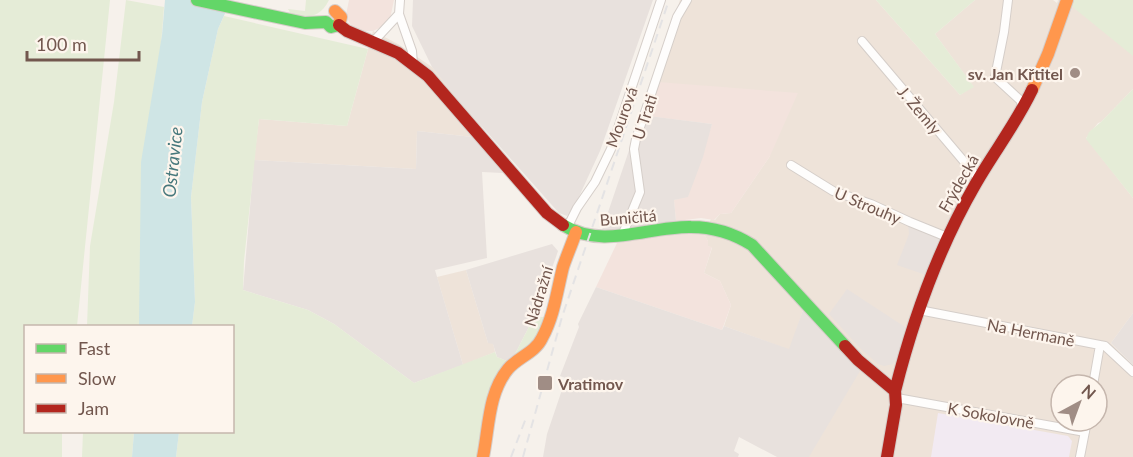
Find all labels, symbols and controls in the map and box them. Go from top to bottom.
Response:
scale bar [27,24,140,62]
text: 100 m [36,33,87,55]
place label: sv. Jan Křtitel [968,64,1063,83]
marker: sv. Jan Křtitel [1068,66,1082,80]
street label: J. Žemly [894,82,946,139]
street label: Mourová [601,84,641,150]
street label: U Trati [628,92,660,142]
water label: Ostravice [157,125,187,199]
street label: Frýdecká [934,151,982,215]
street label: U Strouhy [832,183,905,228]
street label: Buničitá [599,205,657,229]
street label: Nádražní [520,262,557,329]
street label: Na Hermaně [986,314,1076,350]
legend [24,325,234,433]
text: Fast [78,337,111,359]
text: Slow [78,367,116,389]
north arrow [1049,373,1109,433]
marker: Vratimov [536,374,554,392]
place label: Vratimov [557,374,624,393]
text: N [1078,380,1100,403]
text: Jam [78,397,109,419]
street label: K Sokolovně [946,398,1036,432]

